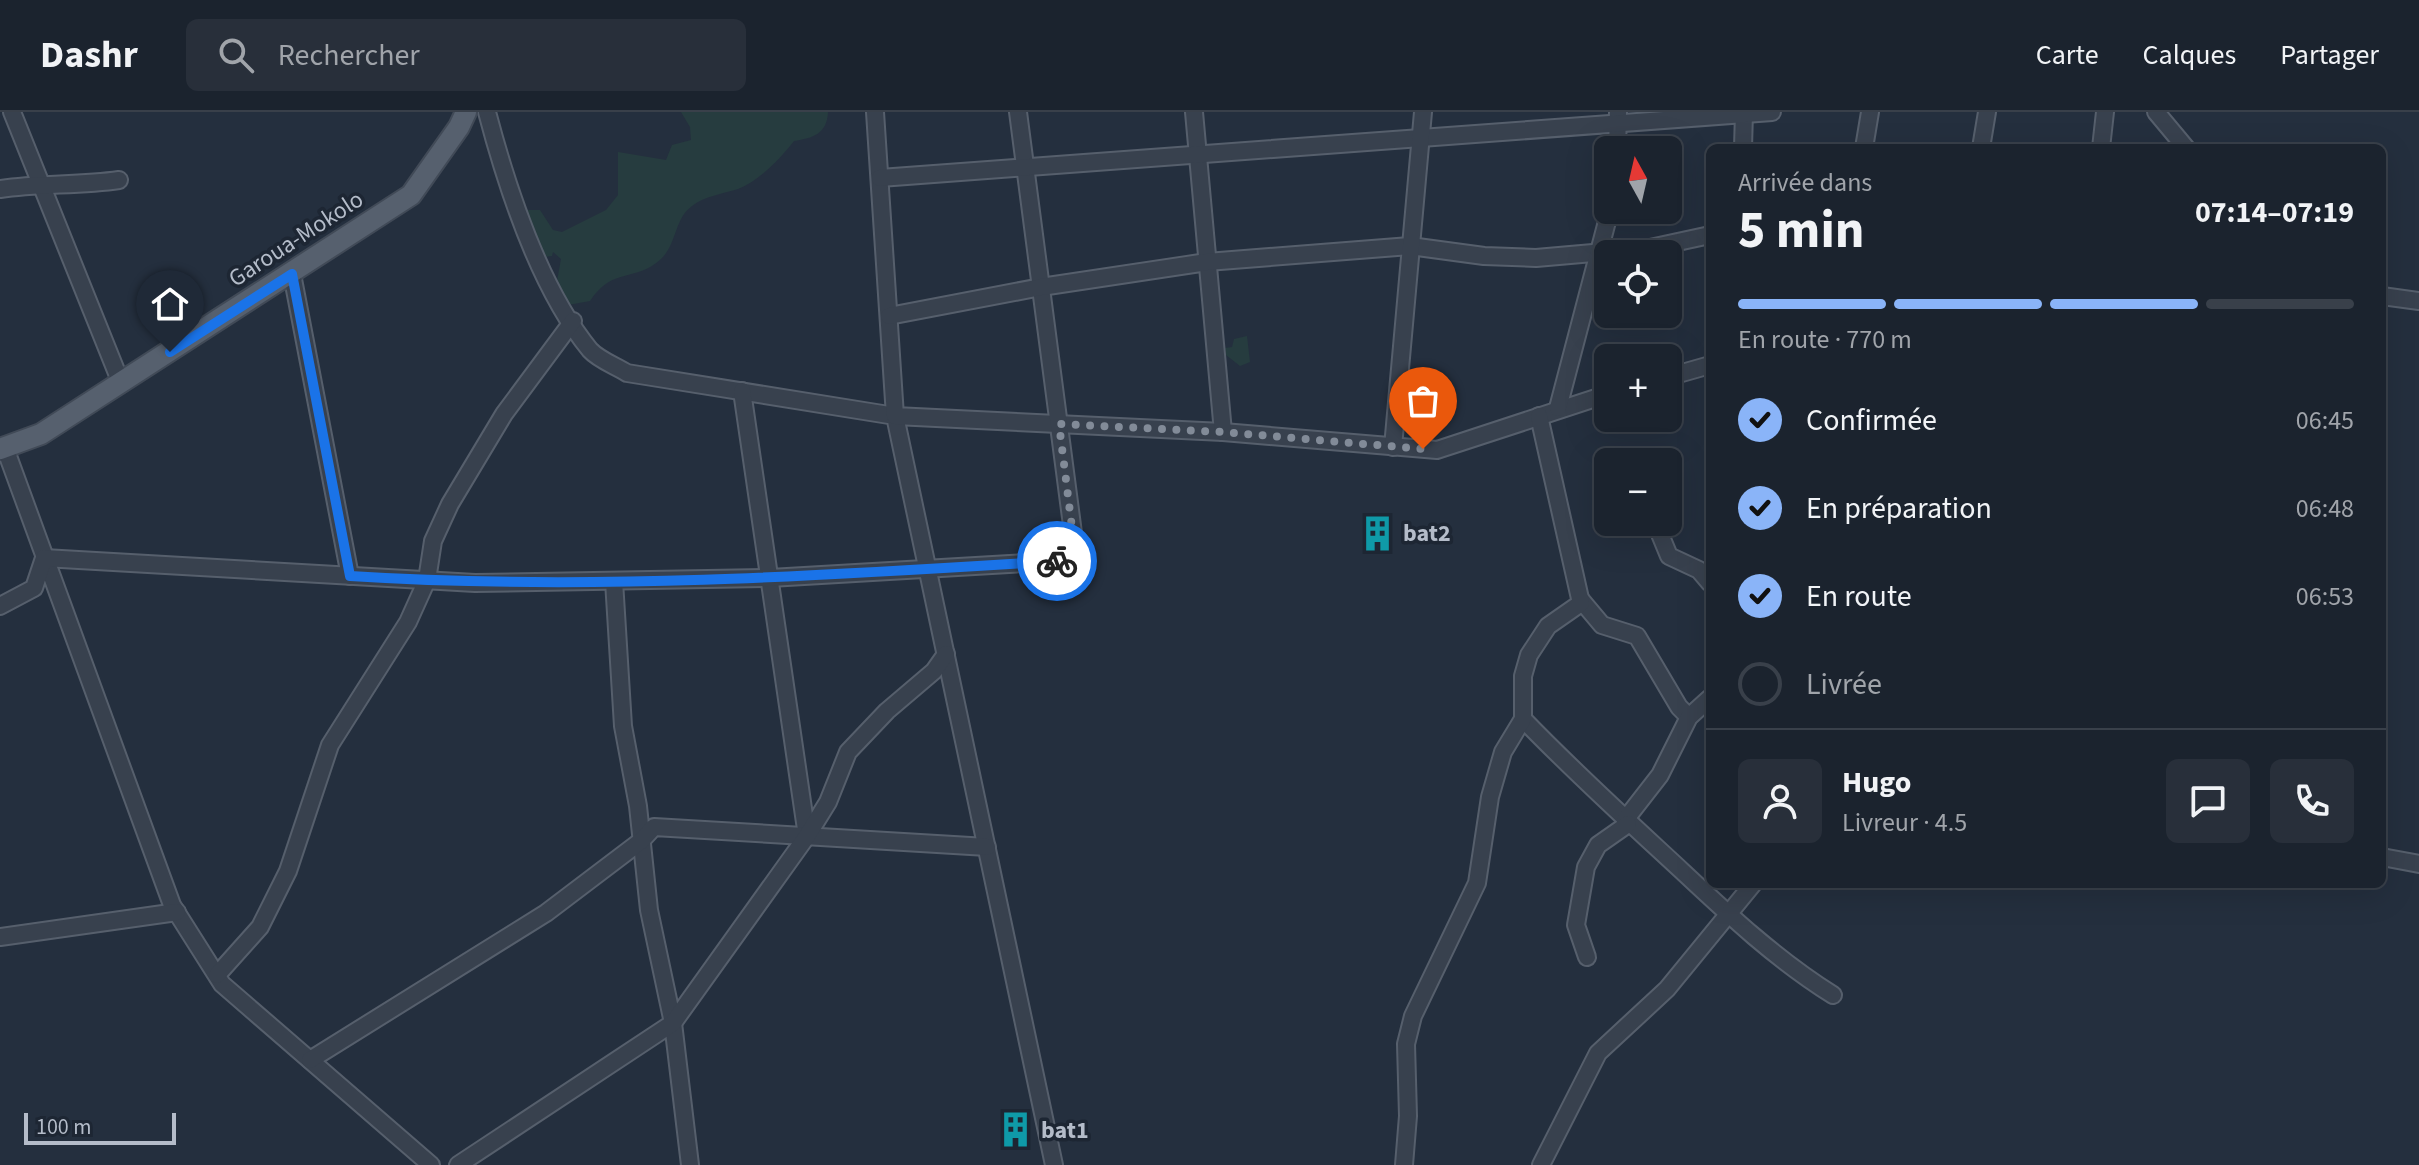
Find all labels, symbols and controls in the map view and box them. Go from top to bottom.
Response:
search box [186,19,746,91]
text: Dashr [40,28,138,82]
icon: search [214,33,258,77]
text: Rechercher [278,34,420,77]
text: Carte [2036,35,2099,75]
text: Calques [2143,35,2236,75]
text: Partager [2280,35,2379,75]
north arrow [1594,136,1682,224]
map controls [1594,136,1682,536]
text: Arrivée dans [1738,164,1872,201]
street label: Garoua-Mokolo [222,182,370,296]
text: 07:14–07:19 [2195,191,2354,234]
text: 5 min [1738,194,1865,268]
button: locate [1594,240,1682,328]
pin [136,270,204,352]
icon: home [148,282,192,326]
text: En route · 770 m [1738,321,1912,358]
button: + [1594,344,1682,432]
pin [1389,367,1457,449]
icon: bag [1401,379,1445,423]
icon: check [1738,398,1782,442]
text: Confirmée [1806,399,1937,442]
text: 06:45 [2296,402,2354,439]
button: − [1594,448,1682,536]
icon: check [1738,486,1782,530]
text: En préparation [1806,487,1992,530]
text: 06:48 [2296,490,2354,527]
building icon: bat2 [1358,514,1396,552]
place label: bat2 [1403,516,1451,551]
courier [1017,521,1097,601]
icon: bike [1035,539,1079,583]
icon: check [1738,574,1782,618]
text: En route [1806,575,1912,618]
text: 06:53 [2296,578,2354,615]
text: Livrée [1806,663,1882,706]
button: person [1738,759,1822,843]
button: chat [2166,759,2250,843]
button: phone [2270,759,2354,843]
text: Hugo [1842,761,1911,804]
text: Livreur · 4.5 [1842,804,1967,841]
scale bar [24,1109,176,1145]
text: 100 m [36,1111,91,1143]
building icon: bat1 [996,1111,1034,1149]
place label: bat1 [1041,1113,1089,1148]

